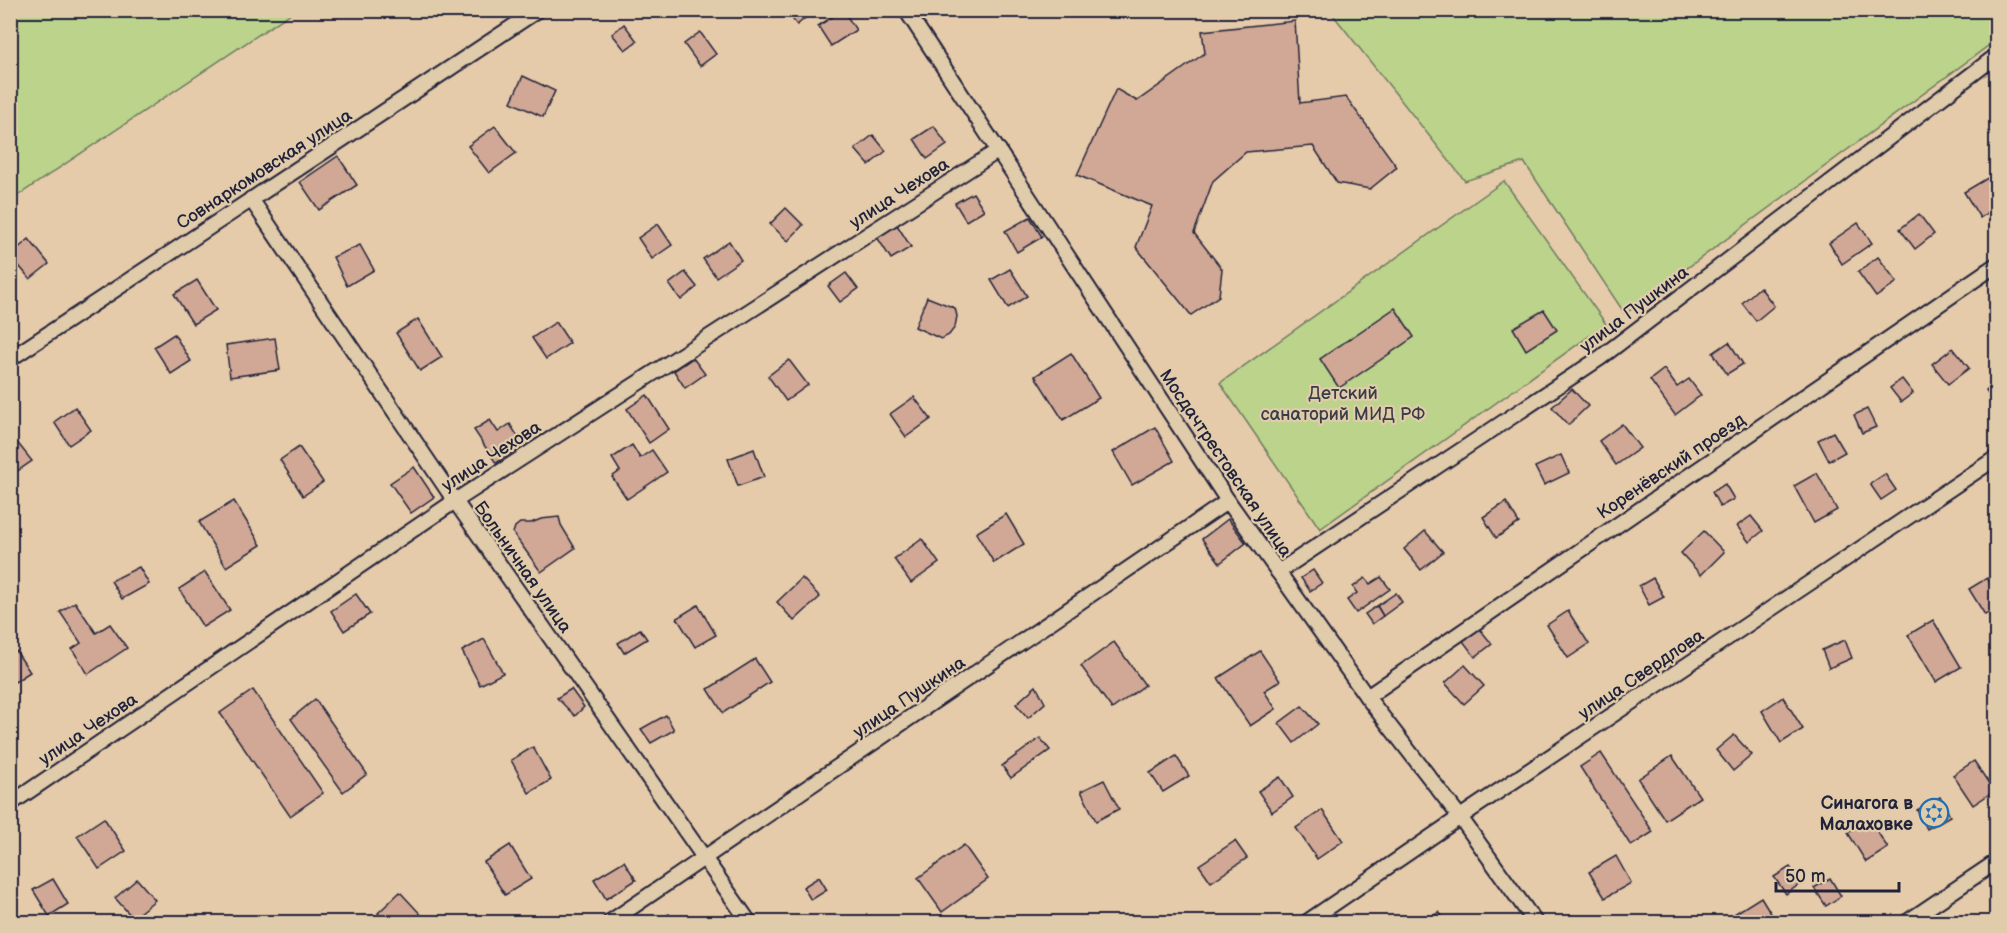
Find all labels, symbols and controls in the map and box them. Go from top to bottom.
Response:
street label: Совнаркомовская улица [173,105,356,234]
street label: улица Чехова [846,153,953,233]
street label: улица Пушкина [1576,261,1693,357]
street label: Мосдачтрестовская улица [1155,365,1296,561]
park label: Детский санаторий МИД РФ [1261,383,1425,425]
street label: Коренёвский проезд [1593,409,1749,524]
street label: улица Чехова [438,416,545,496]
street label: Больничная улица [469,497,576,637]
street label: улица Свердлова [1575,625,1708,724]
street label: улица Пушкина [849,652,970,743]
street label: улица Чехова [35,689,142,770]
place label: Синагога в Малаховке [1820,793,1913,835]
synagogue icon: Синагога в Малаховке [1918,797,1950,829]
scale bar [1776,855,1899,893]
text: 50 m [1785,866,1826,887]

